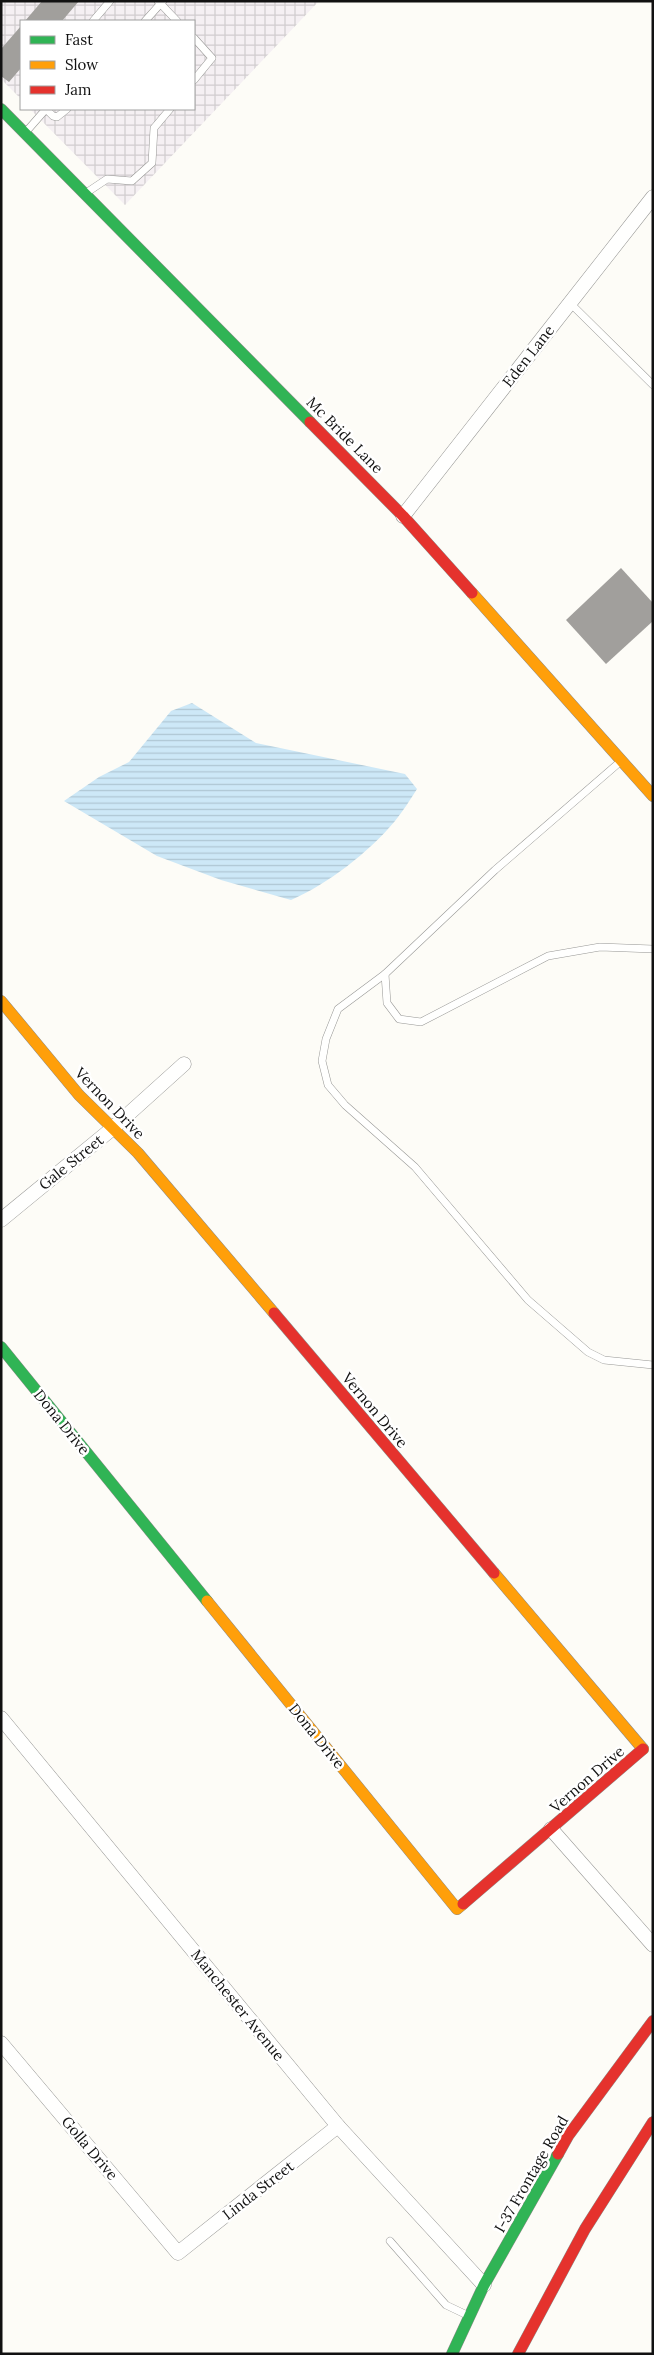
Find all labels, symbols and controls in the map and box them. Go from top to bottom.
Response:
legend [20,20,195,110]
text: Fast [65,30,93,49]
text: Slow [65,55,98,74]
text: Jam [64,80,92,99]
street label: Eden Lane [498,321,558,391]
street label: Mc Bride Lane [303,393,387,477]
street label: Vernon Drive [70,1062,149,1143]
street label: Gale Street [35,1130,107,1194]
street label: Vernon Drive [337,1368,412,1451]
street label: Dona Drive [30,1386,94,1458]
street label: Dona Drive [285,1700,349,1772]
street label: Vernon Drive [545,1742,628,1817]
street label: Manchester Avenue [187,1945,289,2065]
street label: Golla Drive [58,2112,122,2184]
street label: I-37 Frontage Road [490,2112,572,2236]
street label: Linda Street [219,2156,298,2224]

